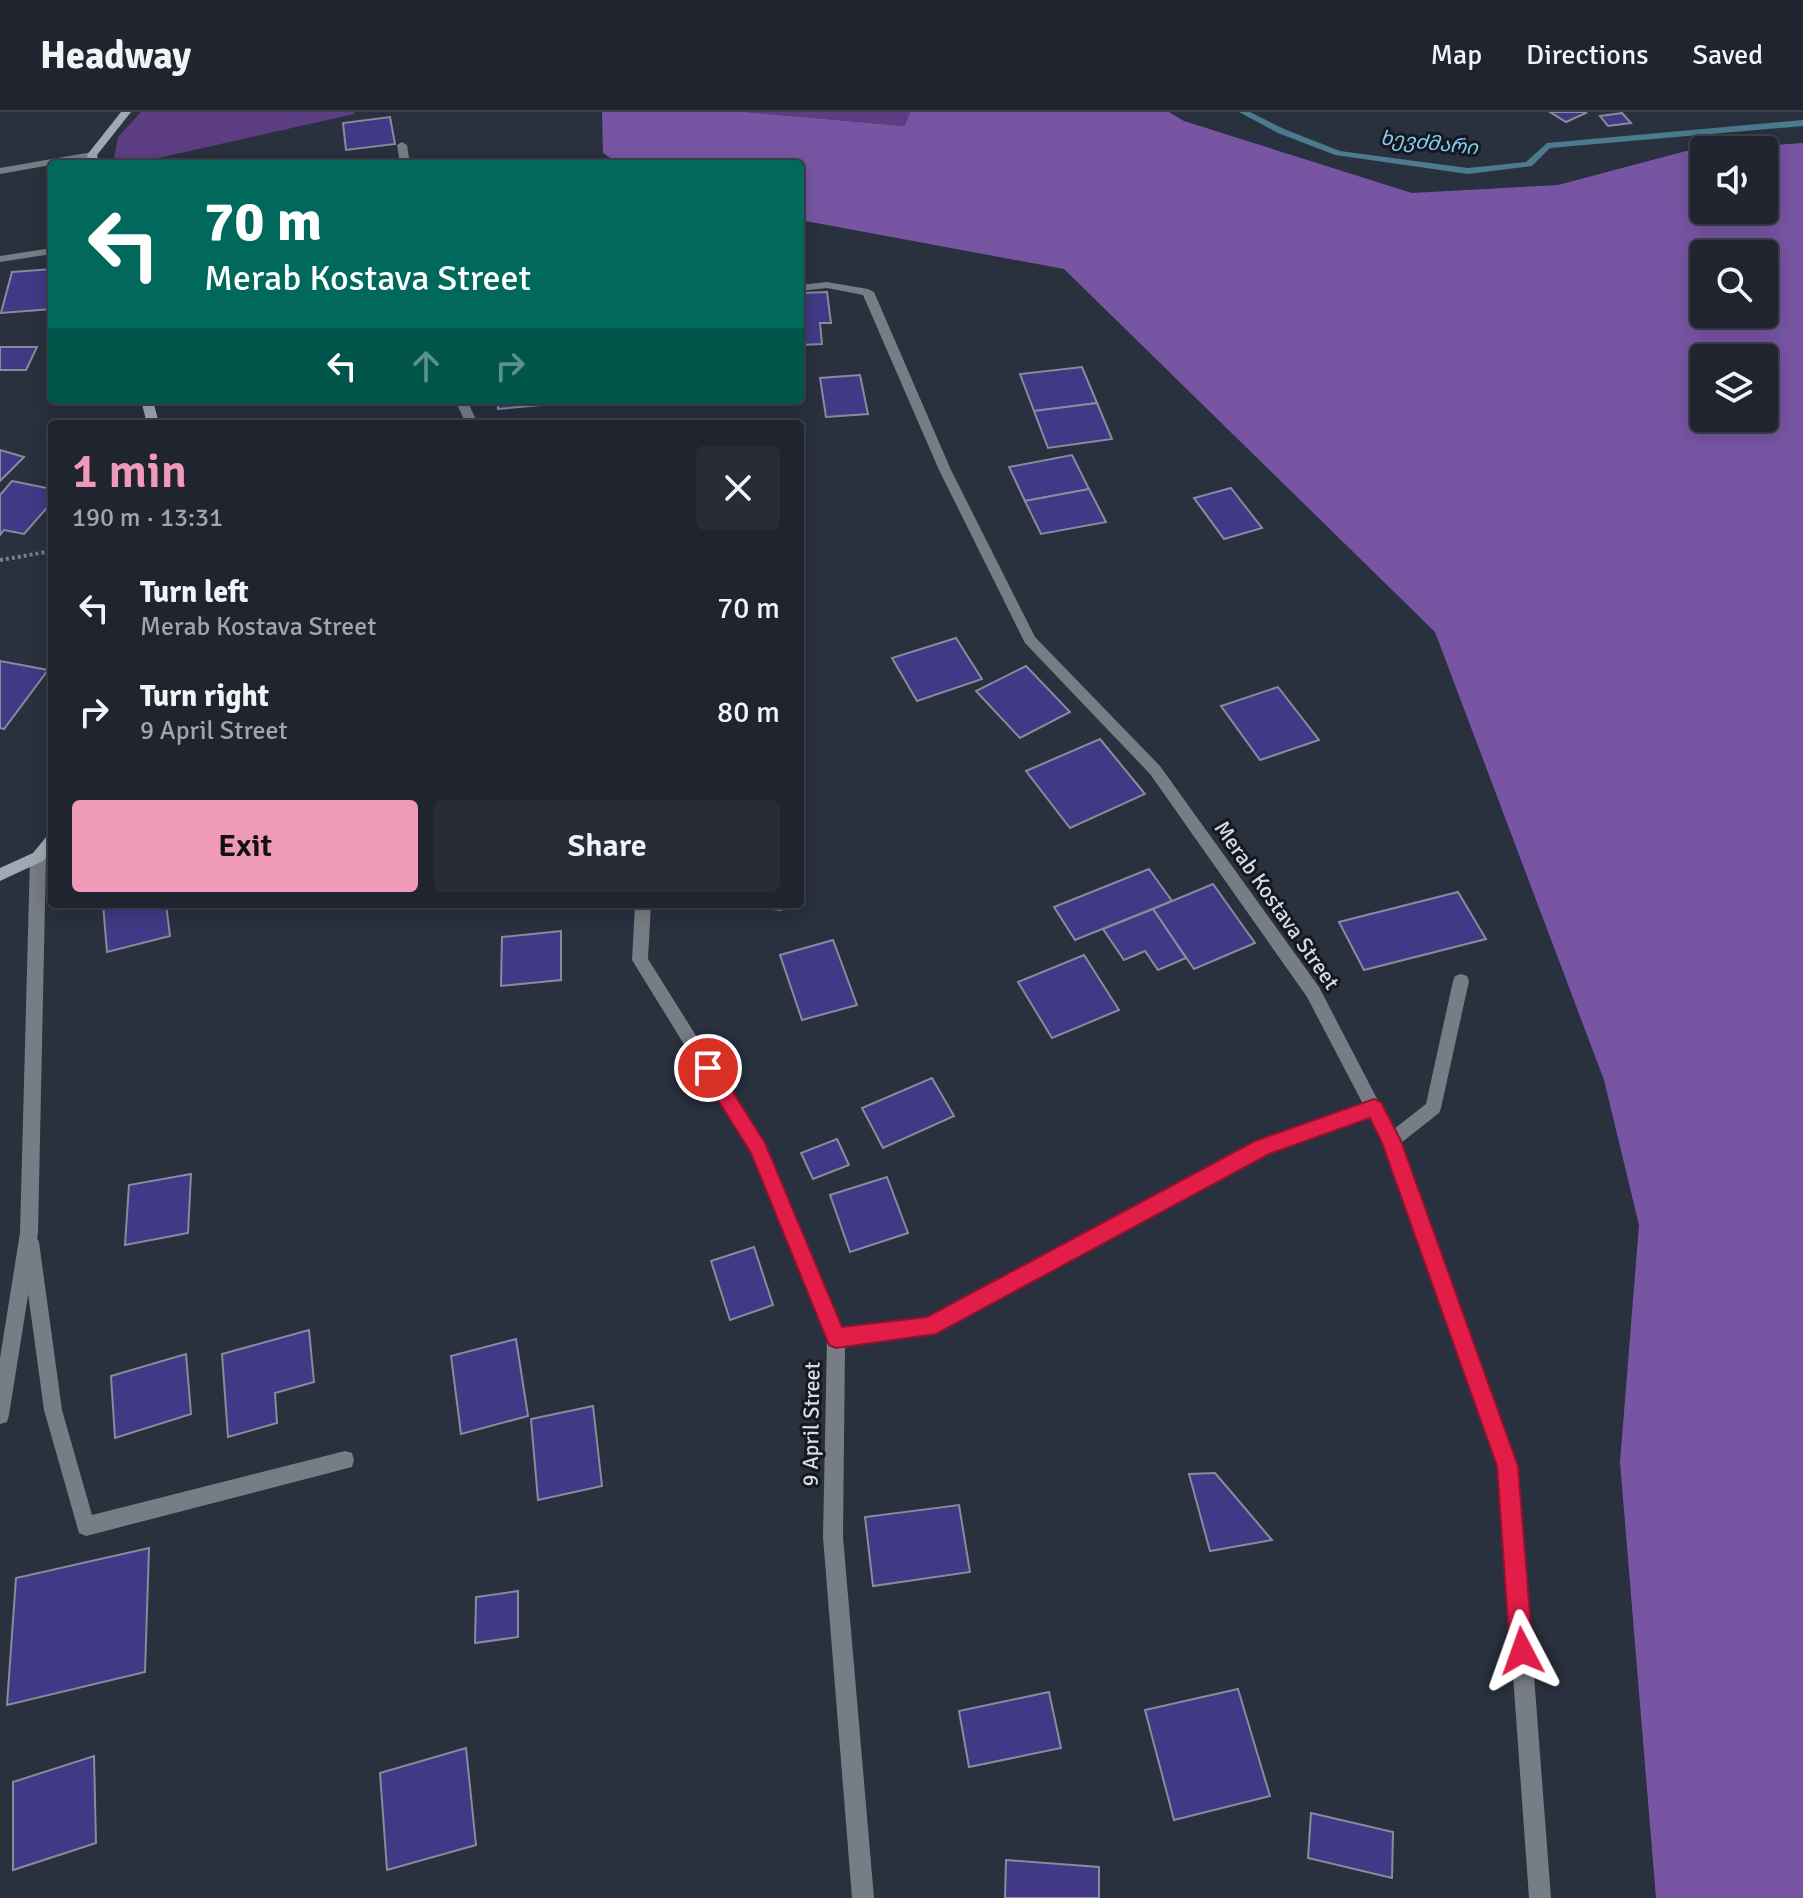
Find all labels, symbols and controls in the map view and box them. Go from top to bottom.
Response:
text: Headway [40,32,191,79]
text: Map [1430,38,1482,72]
text: Directions [1526,38,1648,72]
text: Saved [1692,38,1763,72]
water label: ხევძმარი [1379,125,1480,161]
map controls [1690,136,1778,432]
button: sound [1690,136,1778,224]
text: 70 m [204,187,322,256]
icon: left [72,192,176,296]
button: search [1690,240,1778,328]
text: Merab Kostava Street [204,256,531,301]
icon: left [320,344,364,388]
icon: ahead [404,344,448,388]
icon: right [488,344,532,388]
button: layers [1690,344,1778,432]
text: 1 min [72,442,187,501]
button: close [696,446,780,530]
text: 190 m · 13:31 [72,502,223,534]
text: Turn left [140,574,249,611]
icon: left [72,586,116,630]
text: 70 m [717,590,780,627]
text: Merab Kostava Street [140,611,376,643]
text: Turn right [140,678,269,715]
icon: right [72,690,116,734]
text: 80 m [717,694,780,731]
text: 9 April Street [140,715,288,747]
button: Exit [72,800,418,892]
button: Share [434,800,780,892]
street label: Merab Kostava Street [1209,815,1346,995]
pin [674,1034,742,1102]
icon: arrive [686,1046,730,1090]
street label: 9 April Street [796,1361,826,1487]
position arrow [1480,1609,1564,1693]

